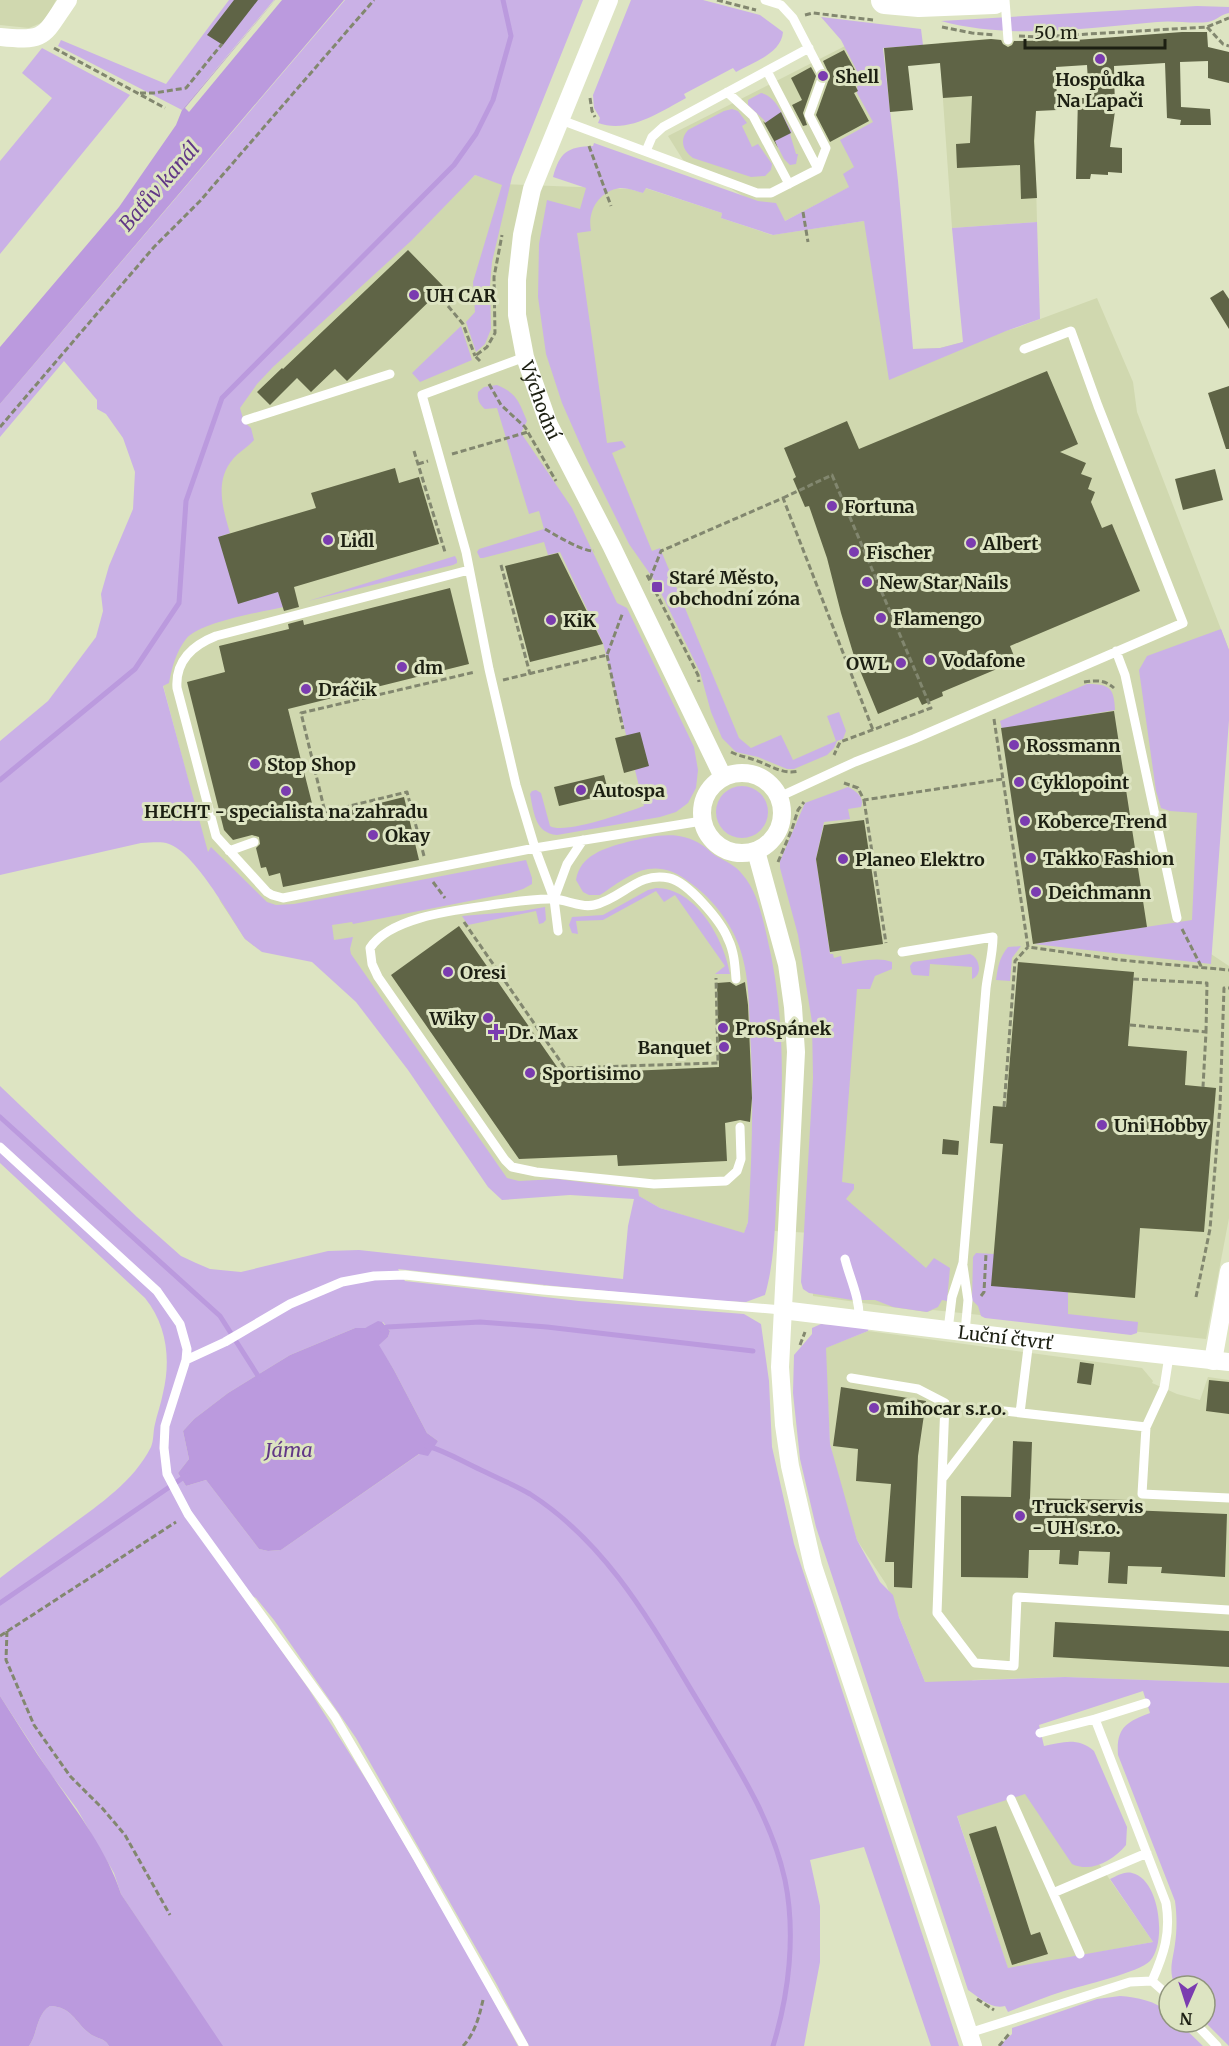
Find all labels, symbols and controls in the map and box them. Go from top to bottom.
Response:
scale bar [1025,12,1164,50]
text: 50 m [1034,21,1078,44]
marker: Hospůdka Na Lapači [1093,52,1107,66]
place label: Shell [835,65,879,88]
place label: Hospůdka Na Lapači [1055,68,1145,112]
marker: Shell [816,69,830,83]
water label: Baťův kanál [113,136,205,236]
place label: UH CAR [426,284,496,307]
marker: UH CAR [407,288,421,302]
street label: Východní [515,357,567,445]
place label: Fortuna [844,495,915,518]
marker: Fortuna [825,499,839,513]
place label: Lidl [340,529,375,552]
place label: Albert [982,532,1039,555]
marker: Lidl [321,533,335,547]
marker: Albert [964,536,978,550]
place label: Fischer [866,541,932,564]
marker: Fischer [847,545,861,559]
place label: Staré Město, obchodní zóna [669,566,800,610]
place label: New Star Nails [879,571,1009,594]
marker: New Star Nails [860,575,874,589]
marker: Staré Město, obchodní zóna [650,580,664,594]
place label: Flamengo [893,607,982,630]
place label: KiK [563,609,596,632]
marker: Flamengo [874,611,888,625]
marker: KiK [544,613,558,627]
place label: Vodafone [941,649,1026,672]
place label: OWL [846,652,890,675]
marker: Vodafone [923,653,937,667]
place label: dm [414,656,443,679]
marker: OWL [894,656,908,670]
marker: dm [395,660,409,674]
place label: Dráčik [318,678,377,701]
marker: Dráčik [299,682,313,696]
place label: Rossmann [1026,734,1120,757]
marker: Rossmann [1007,738,1021,752]
place label: Stop Shop [267,753,356,776]
marker: Stop Shop [248,757,262,771]
place label: Cyklopoint [1031,771,1130,794]
marker: Cyklopoint [1012,775,1026,789]
place label: Autospa [592,779,665,802]
marker: Autospa [574,783,588,797]
marker: HECHT - specialista na zahradu [279,784,293,798]
place label: HECHT - specialista na zahradu [144,800,428,823]
place label: Koberce Trend [1037,810,1167,833]
marker: Koberce Trend [1018,814,1032,828]
place label: Okay [385,824,430,847]
marker: Okay [366,828,380,842]
place label: Takko Fashion [1043,847,1174,870]
place label: Planeo Elektro [855,848,985,871]
marker: Takko Fashion [1024,851,1038,865]
marker: Planeo Elektro [836,852,850,866]
place label: Deichmann [1048,881,1151,904]
marker: Deichmann [1029,885,1043,899]
place label: Oresi [460,961,506,984]
marker: Oresi [441,965,455,979]
place label: Wiky [428,1007,476,1030]
marker: Wiky [481,1011,495,1025]
place label: ProSpánek [735,1017,831,1040]
place label: Dr. Max [508,1021,578,1044]
marker: ProSpánek [716,1021,730,1035]
marker: Dr. Max [489,1025,503,1039]
place label: Banquet [637,1036,713,1059]
marker: Banquet [717,1040,731,1054]
place label: Sportisimo [542,1062,641,1085]
marker: Sportisimo [523,1066,537,1080]
place label: Uni Hobby [1114,1114,1208,1137]
marker: Uni Hobby [1095,1118,1109,1132]
street label: Luční čtvrť [957,1320,1055,1354]
place label: mihocar s.r.o. [886,1397,1006,1420]
marker: mihocar s.r.o. [867,1401,881,1415]
water label: Jáma [263,1437,313,1462]
place label: Truck servis - UH s.r.o. [1032,1495,1144,1539]
marker: Truck servis - UH s.r.o. [1013,1509,1027,1523]
north arrow [1157,1974,1217,2034]
text: N [1179,2009,1193,2029]

